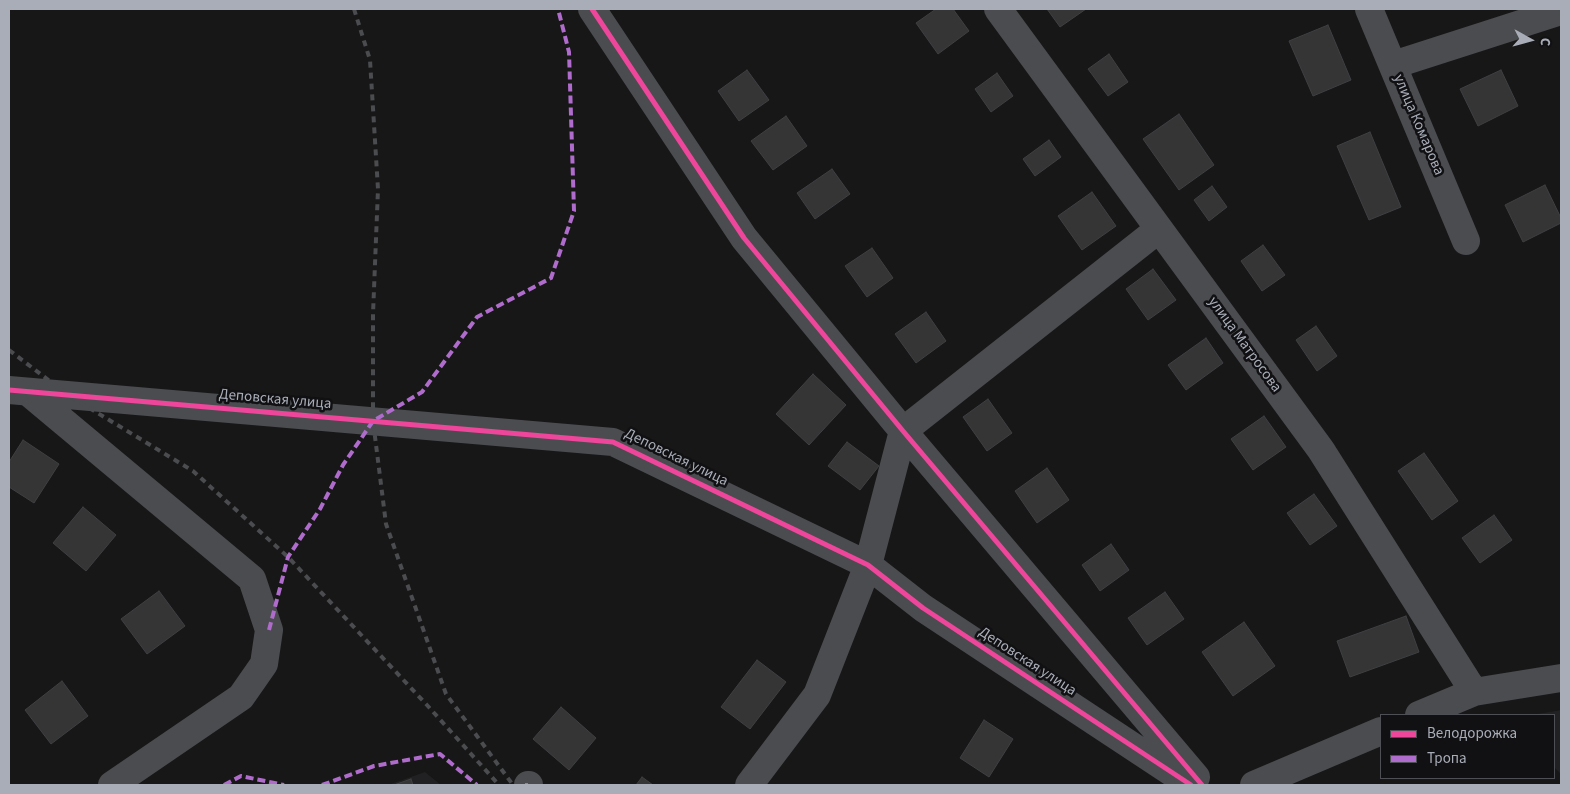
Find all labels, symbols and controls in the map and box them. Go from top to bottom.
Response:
north arrow [1505,15,1555,65]
text: С [1534,37,1555,47]
street label: улица Комарова [1389,72,1447,178]
street label: улица Матросова [1203,294,1285,396]
street label: Деповская улица [218,386,332,414]
street label: Деповская улица [621,425,731,491]
street label: Деповская улица [975,624,1079,700]
legend [1380,714,1555,779]
text: Велодорожка [1427,723,1517,744]
text: Тропа [1427,748,1467,769]

